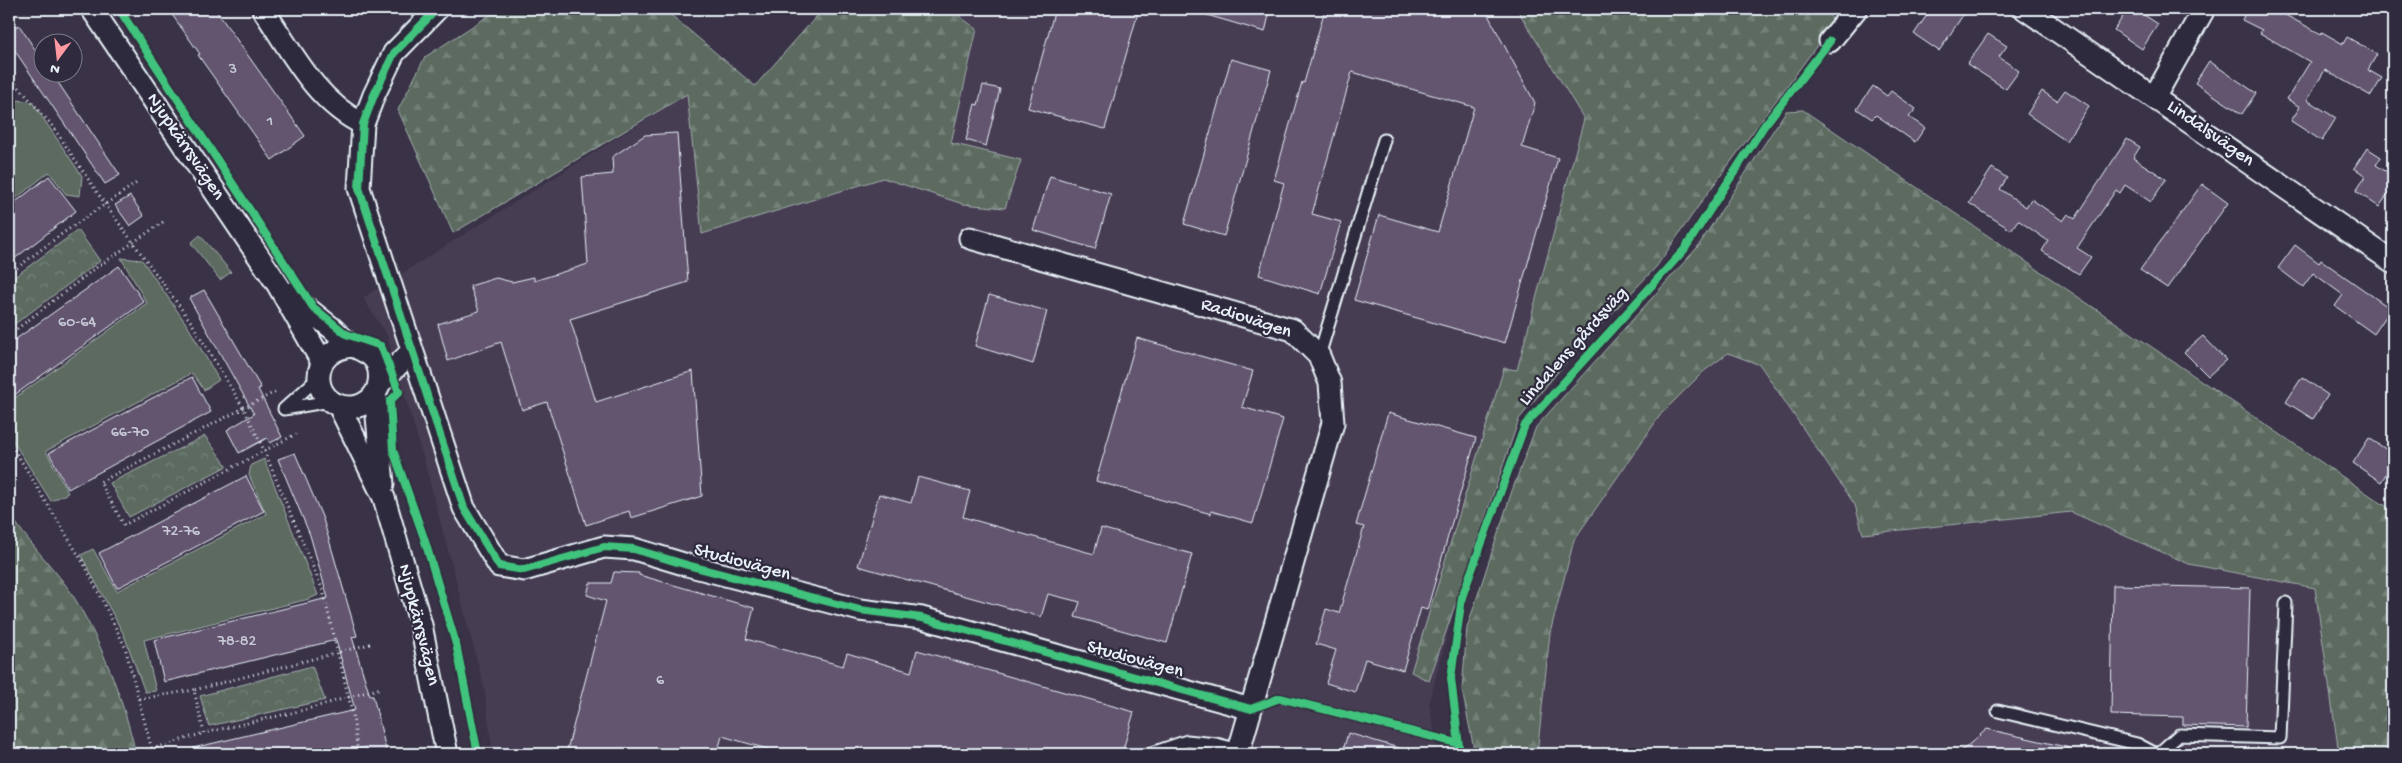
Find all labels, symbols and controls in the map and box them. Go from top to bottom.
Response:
north arrow [32,32,82,82]
text: N [49,59,62,78]
house number: 3 [228,61,237,80]
street label: Njupkärrsvägen [141,89,229,205]
street label: Lindalsvägen [2162,95,2258,173]
house number: 1 [266,113,273,132]
street label: Lindalens gårdsväg [1515,283,1634,411]
street label: Radiovägen [1198,294,1294,344]
house number: 60-64 [58,314,96,333]
house number: 66-70 [111,424,149,443]
house number: 72-76 [161,523,201,542]
street label: Studiovägen [691,539,793,587]
street label: Njupkärrsvägen [392,562,444,688]
house number: 78-82 [217,633,257,652]
street label: Studiovägen [1084,636,1186,684]
house number: 6 [656,672,665,691]

